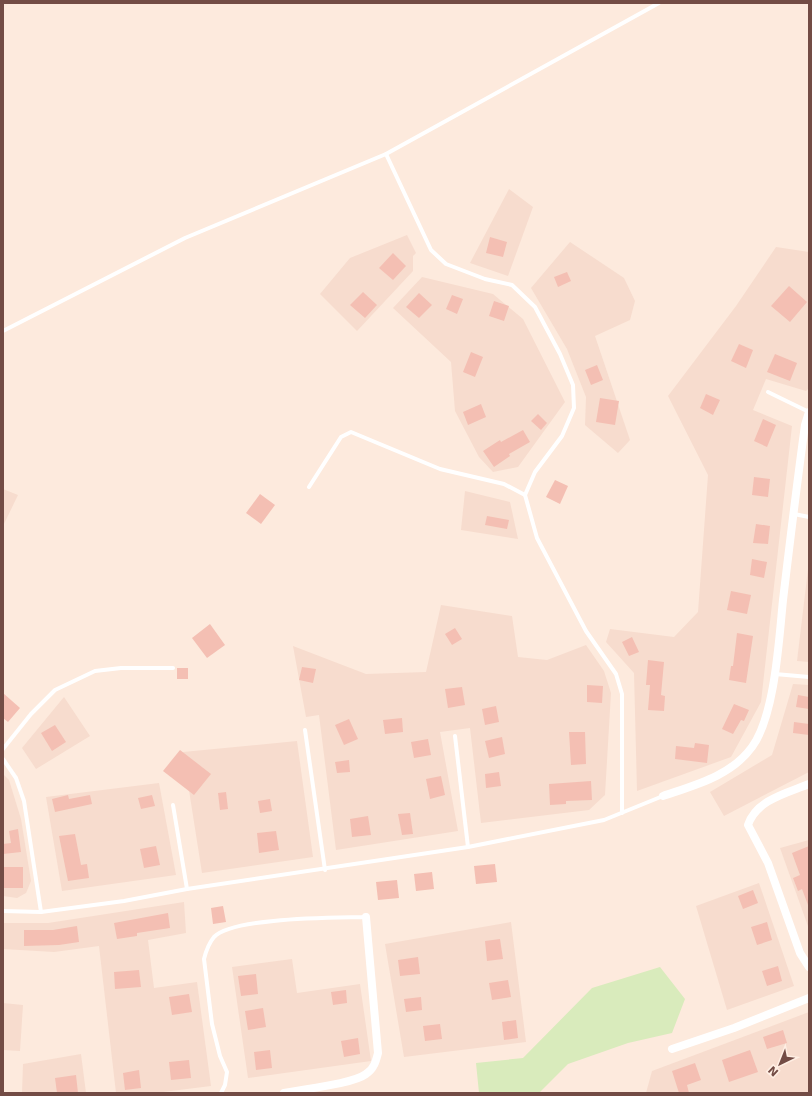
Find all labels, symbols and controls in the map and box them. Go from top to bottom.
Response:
north arrow [760,1044,800,1084]
text: N [766,1063,781,1079]

